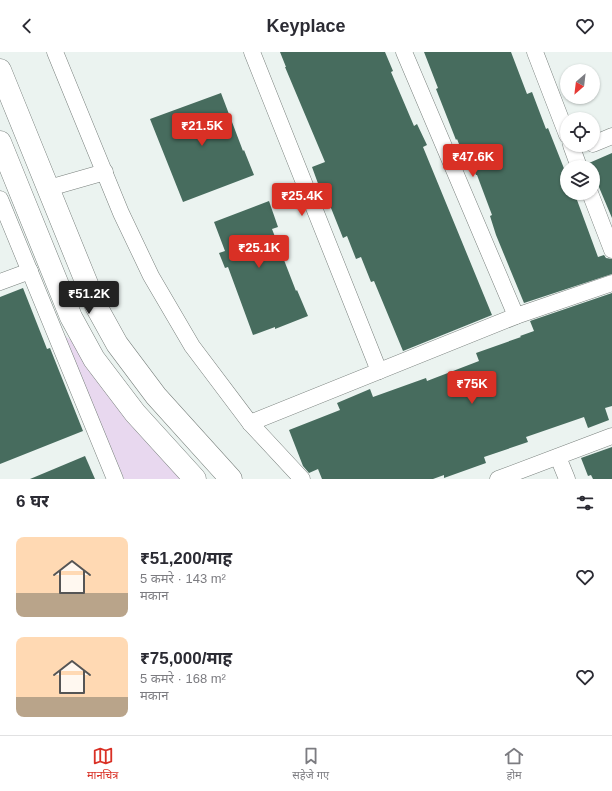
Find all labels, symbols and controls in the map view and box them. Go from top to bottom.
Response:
icon: back [16,15,38,37]
icon: heart [574,15,596,37]
text: Keyplace [266,16,346,36]
north arrow [560,64,600,104]
map controls [560,64,600,200]
button: locate [560,112,600,152]
pin: ₹21.5K [169,113,235,147]
text: ₹21.5K [181,118,223,133]
pin: ₹47.6K [440,144,506,178]
text: ₹47.6K [452,149,494,164]
button: layers [560,160,600,200]
pin: ₹25.4K [269,183,335,217]
text: ₹25.4K [281,188,323,203]
pin: ₹25.1K [226,235,292,269]
text: ₹25.1K [238,240,280,255]
pin: ₹51.2K [56,281,122,315]
text: ₹51.2K [68,286,110,301]
pin: ₹75K [448,371,496,405]
text: ₹75K [456,376,488,391]
text: 6 घर [16,492,49,511]
icon: filters [574,492,596,514]
text: ₹51,200/माह [140,549,232,568]
icon: home [48,553,96,601]
icon: heart [574,566,596,588]
text: 5 कमरे · 143 m² [140,571,226,586]
text: मकान [140,588,168,603]
text: ₹75,000/माह [140,649,232,668]
icon: home [48,653,96,701]
icon: heart [574,666,596,688]
text: 5 कमरे · 168 m² [140,671,226,686]
text: मकान [140,688,168,703]
tab: मानचित्र [87,745,118,783]
tab: सहेजे गए [292,745,329,783]
tab: होम [503,745,525,783]

